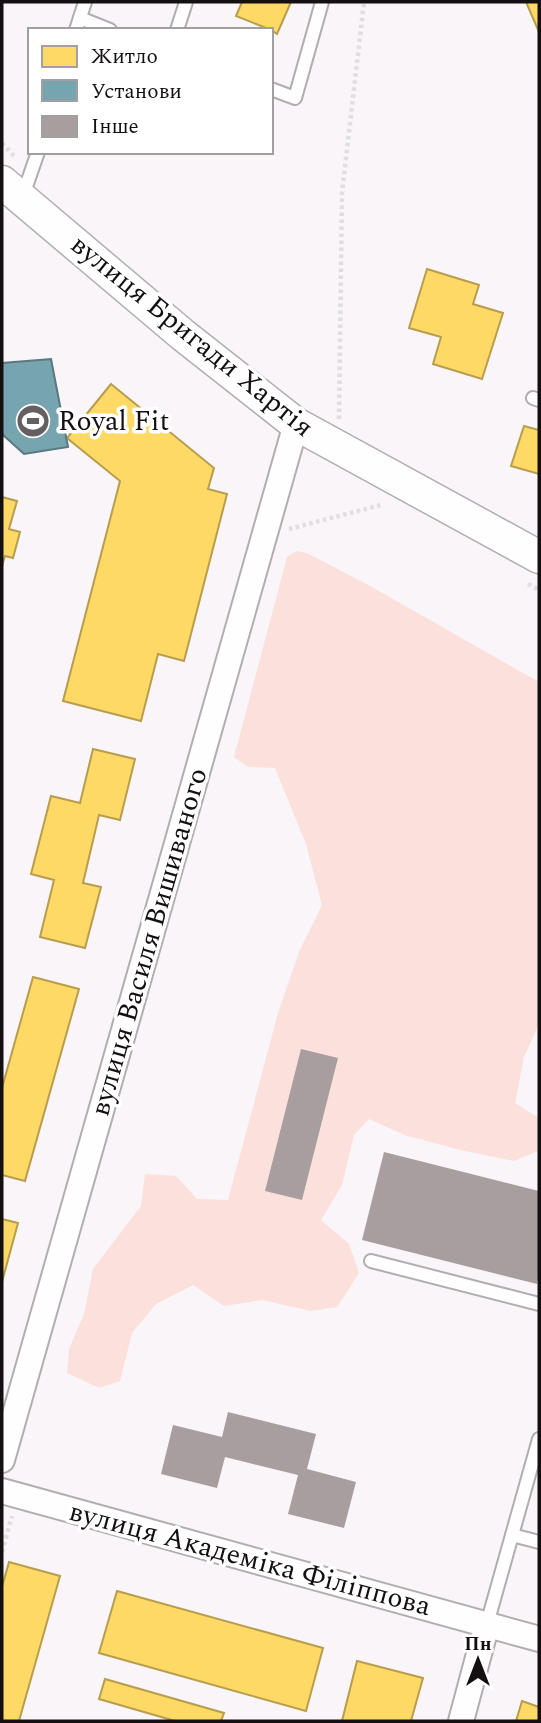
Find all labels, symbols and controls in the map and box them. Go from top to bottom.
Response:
legend [28,28,273,154]
text: Житло [91,41,158,73]
text: Установи [91,76,182,108]
text: Інше [91,111,139,143]
street label: вулиця Бригади Хартія [61,224,323,448]
place label: Royal Fit [58,400,170,443]
sports icon: Royal Fit [14,402,52,440]
street label: вулиця Василя Вишиваного [79,763,219,1121]
street label: вулиця Академіка Філіппова [64,1490,436,1628]
north arrow [443,1625,513,1695]
text: Пн [464,1630,492,1659]

